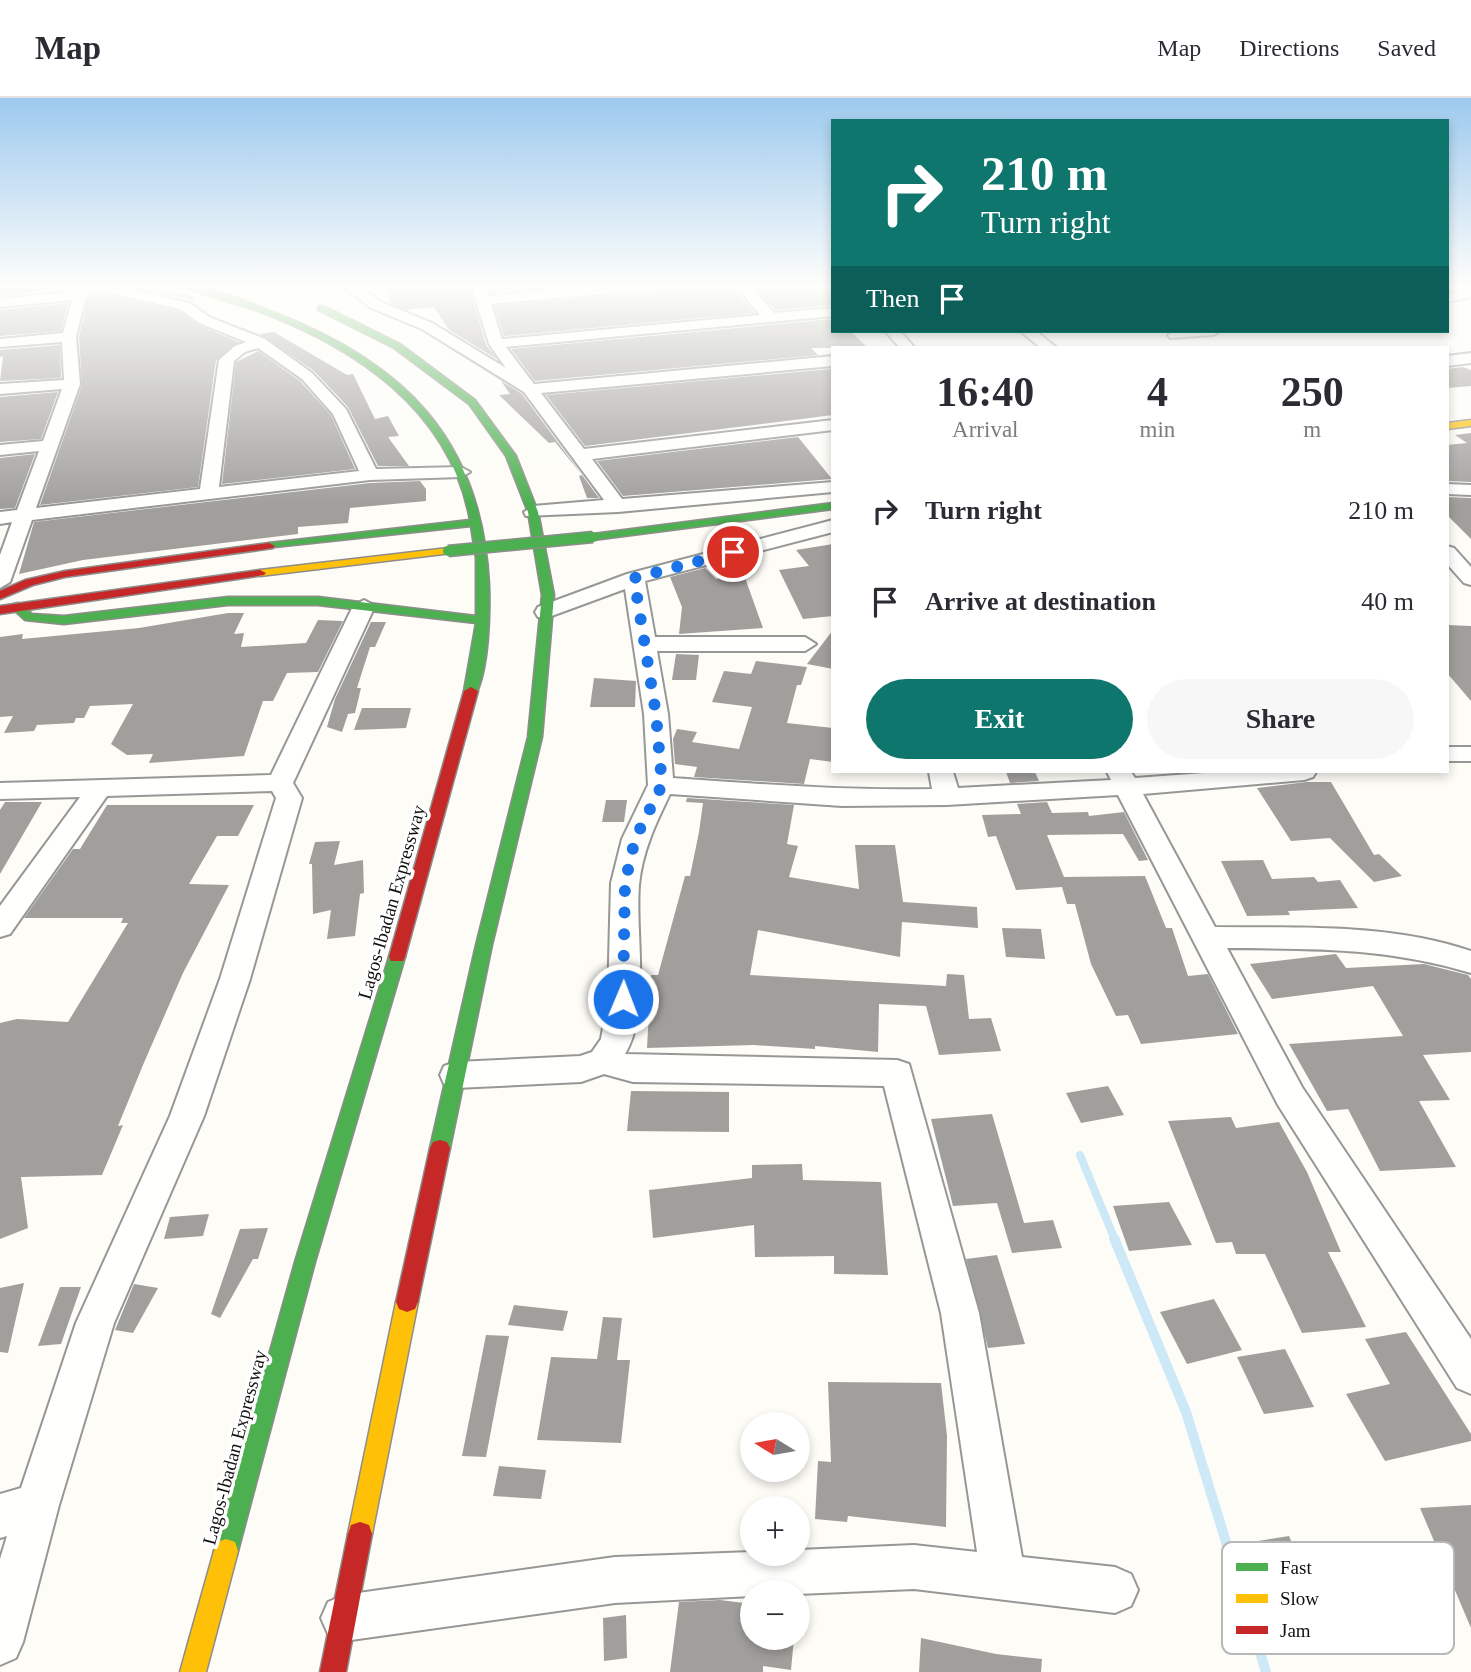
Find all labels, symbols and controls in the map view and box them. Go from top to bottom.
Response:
text: Map [35,30,101,66]
text: Map [1157,35,1201,61]
text: Directions [1239,35,1339,61]
text: Saved [1377,35,1436,61]
text: 210 m [981,146,1108,201]
icon: right [866,147,957,238]
text: Turn right [981,204,1111,240]
icon: arrive [933,280,971,318]
text: Then [866,284,919,313]
text: 16:40 [936,369,1034,415]
text: 4 [1147,369,1168,415]
text: 250 [1281,369,1344,415]
text: Arrival [952,417,1019,442]
text: min [1140,417,1175,442]
text: m [1303,417,1321,442]
icon: right [866,492,904,530]
text: Turn right [925,496,1042,525]
text: 210 m [1348,496,1414,525]
pin [703,522,763,582]
icon: arrive [714,533,752,571]
icon: arrive [866,583,904,621]
text: Arrive at destination [925,587,1156,616]
text: 40 m [1361,587,1414,616]
button: Exit [866,679,1133,759]
button: Share [1147,679,1414,759]
street label: Lagos-Ibadan Expressway [354,802,429,1002]
position arrow [586,962,660,1036]
street label: Lagos-Ibadan Expressway [198,1347,271,1547]
north arrow [740,1412,810,1482]
map controls [740,1412,810,1650]
button: + [740,1496,810,1566]
legend [1222,1542,1454,1654]
text: Fast [1280,1557,1312,1578]
button: − [740,1580,810,1650]
text: Slow [1280,1588,1319,1609]
text: Jam [1280,1620,1311,1641]

